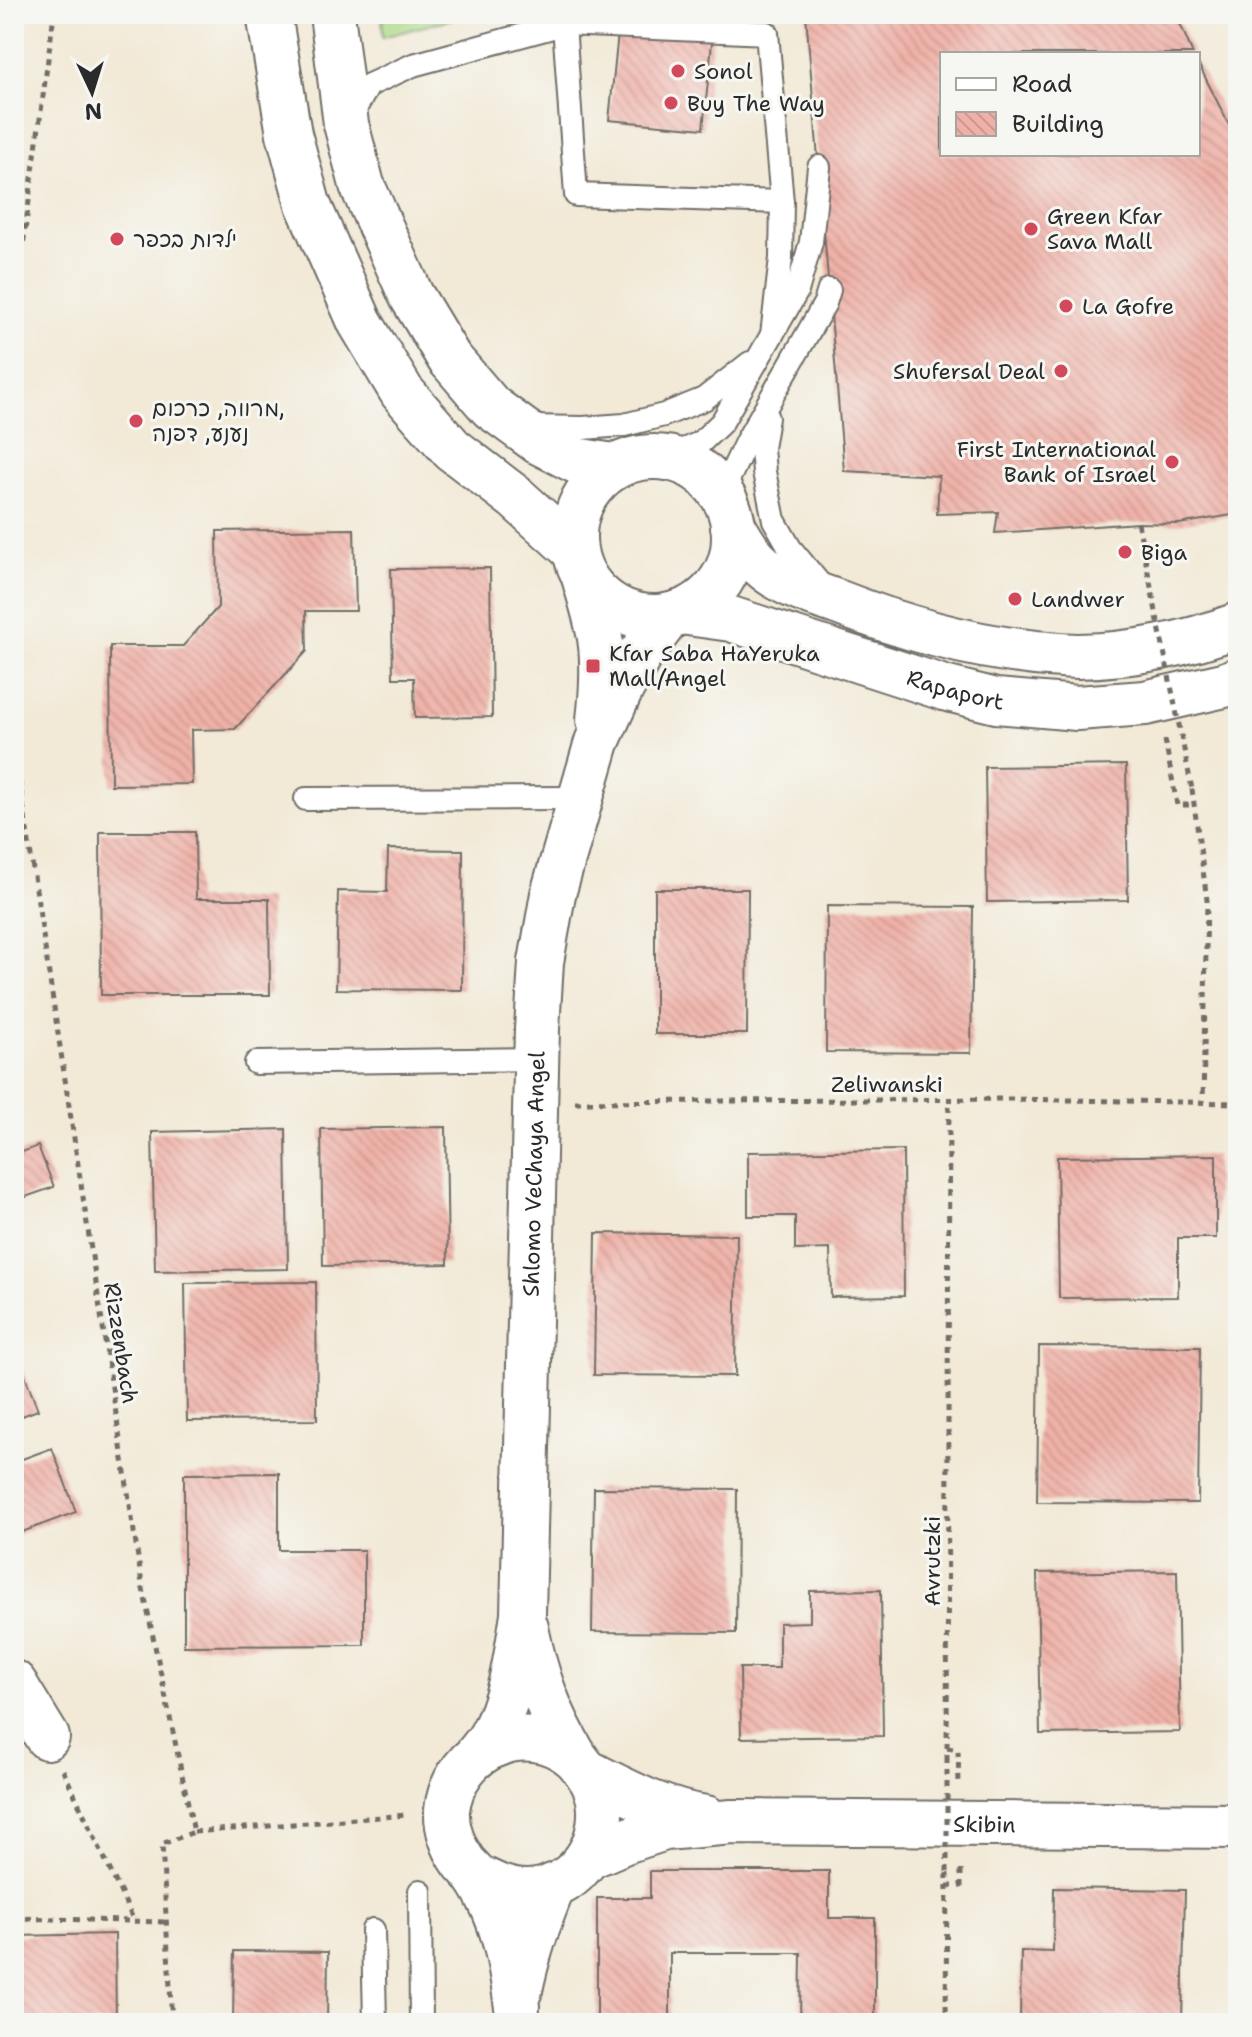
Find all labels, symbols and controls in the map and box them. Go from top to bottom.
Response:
north arrow [52,52,132,132]
legend [940,52,1200,156]
place label: Sonol [694,57,753,86]
marker: Sonol [669,62,687,80]
text: Road [1012,68,1072,100]
place label: Buy The Way [687,89,825,118]
marker: Buy The Way [662,94,680,112]
text: N [84,96,103,127]
text: Building [1012,108,1104,140]
place label: Green Kfar Sava Mall [1047,202,1163,256]
marker: Green Kfar Sava Mall [1022,220,1040,238]
place label: ילדות בכפר [133,225,237,254]
marker: ילדות בכפר [108,230,126,248]
place label: La Gofre [1082,292,1174,321]
marker: La Gofre [1057,297,1075,315]
place label: Shufersal Deal [893,357,1045,386]
marker: Shufersal Deal [1052,362,1070,380]
place label: מרווה, כרכום, נענע, דפנה [152,394,285,448]
marker: מרווה, כרכום, נענע, דפנה [127,412,145,430]
place label: First International Bank of Israel [957,435,1156,489]
marker: First International Bank of Israel [1163,453,1181,471]
place label: Biga [1141,538,1187,567]
marker: Biga [1116,543,1134,561]
place label: Landwer [1031,585,1125,614]
marker: Landwer [1006,590,1024,608]
place label: Kfar Saba HaYeruka Mall/Angel [609,639,820,693]
marker: Kfar Saba HaYeruka Mall/Angel [584,657,602,675]
street label: Rapaport [903,662,1005,716]
street label: Shlomo VeChaya Angel [516,1051,551,1297]
street label: Zeliwanski [831,1070,943,1099]
street label: Rizzenbach [97,1280,145,1406]
street label: Avrutzki [918,1516,947,1606]
street label: Skibin [953,1809,1016,1839]

